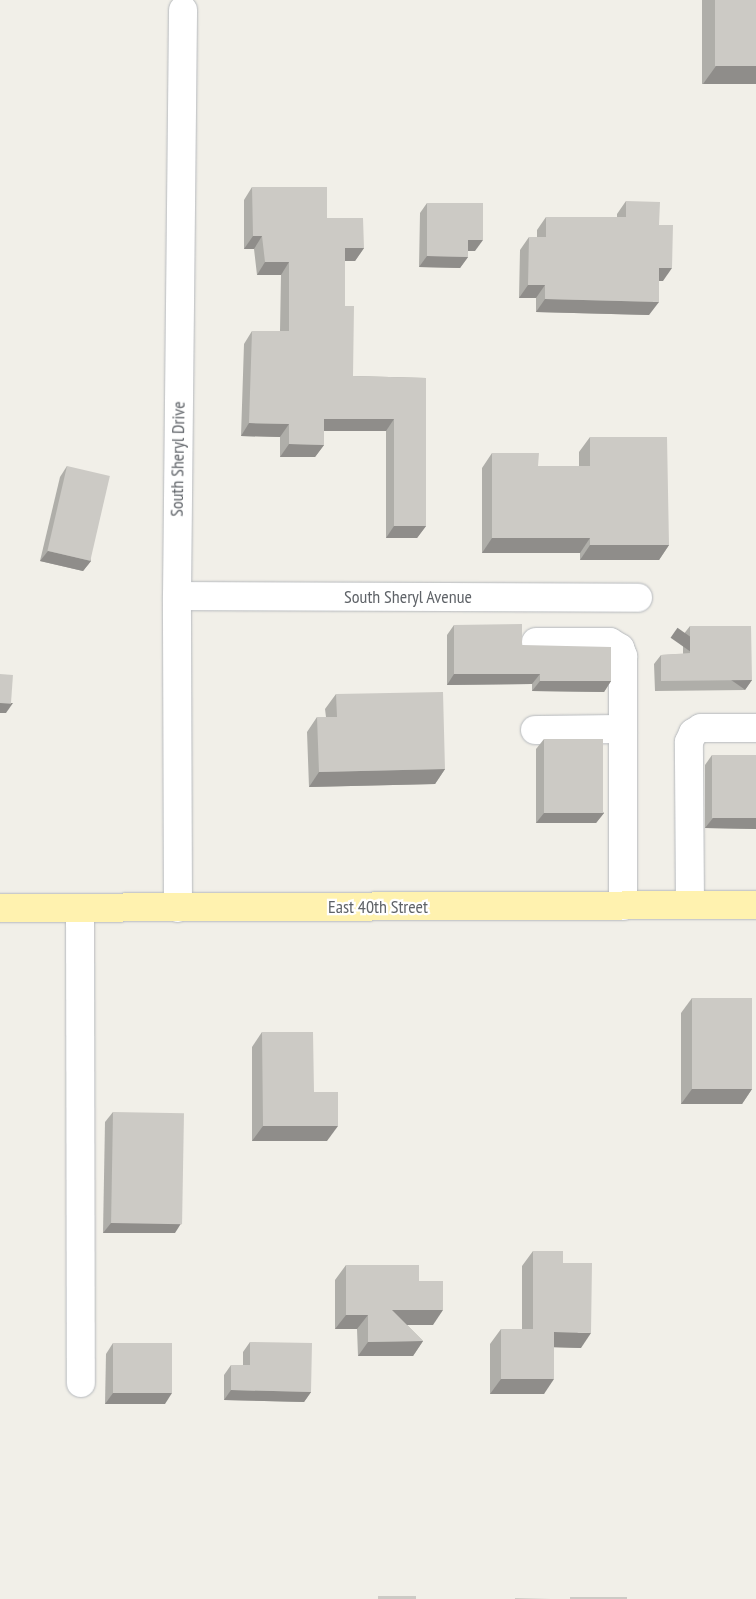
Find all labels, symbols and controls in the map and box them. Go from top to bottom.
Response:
street label: South Sheryl Drive [166,401,190,517]
street label: South Sheryl Avenue [344,586,472,608]
street label: East 40th Street [328,896,428,918]

